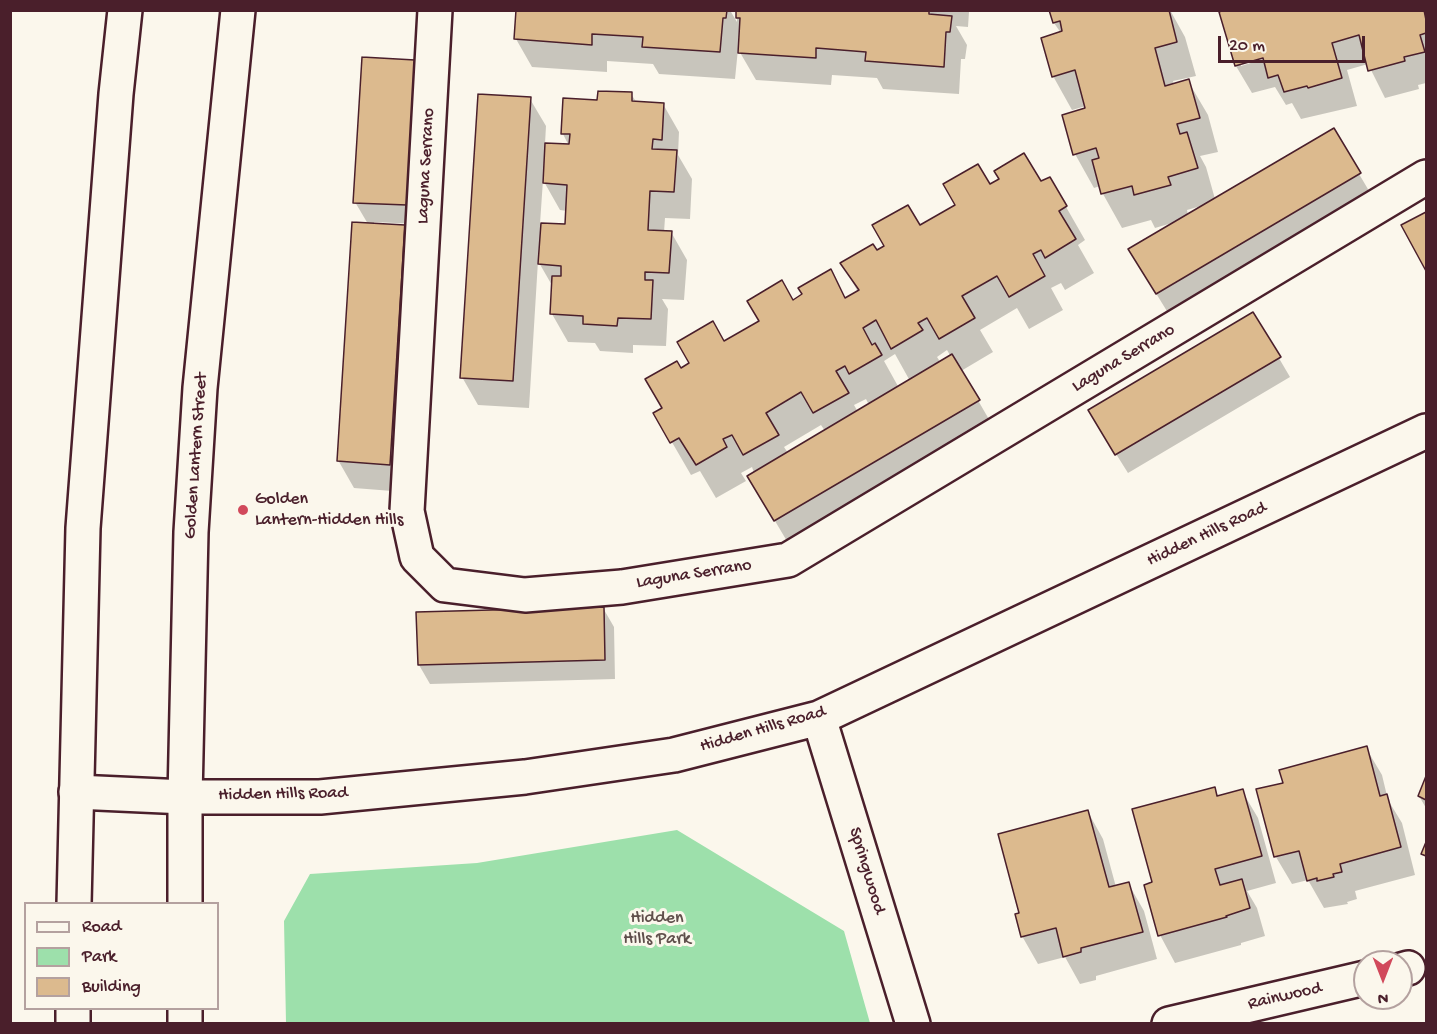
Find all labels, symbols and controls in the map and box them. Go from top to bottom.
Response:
scale bar [1221,24,1368,62]
text: 20 m [1229,36,1265,57]
street label: Laguna Serrano [413,107,441,225]
street label: Laguna Serrano [1069,320,1179,398]
street label: Golden Lantern Street [180,372,214,540]
place label: Golden Lantern-Hidden Hills [255,489,403,532]
street label: Hidden Hills Road [1144,498,1270,572]
marker: Golden Lantern-Hidden Hills [236,503,250,517]
street label: Laguna Serrano [635,555,753,595]
street label: Hidden Hills Road [698,702,828,758]
street label: Hidden Hills Road [218,783,348,807]
street label: Springwood [843,825,889,917]
legend [24,902,219,1010]
park label: Hidden Hills Park [623,908,691,950]
text: Road [82,917,121,938]
text: Park [82,947,116,968]
north arrow [1353,950,1413,1010]
text: Building [82,977,141,998]
street label: Rainwood [1246,978,1324,1016]
text: N [1378,987,1388,1006]

